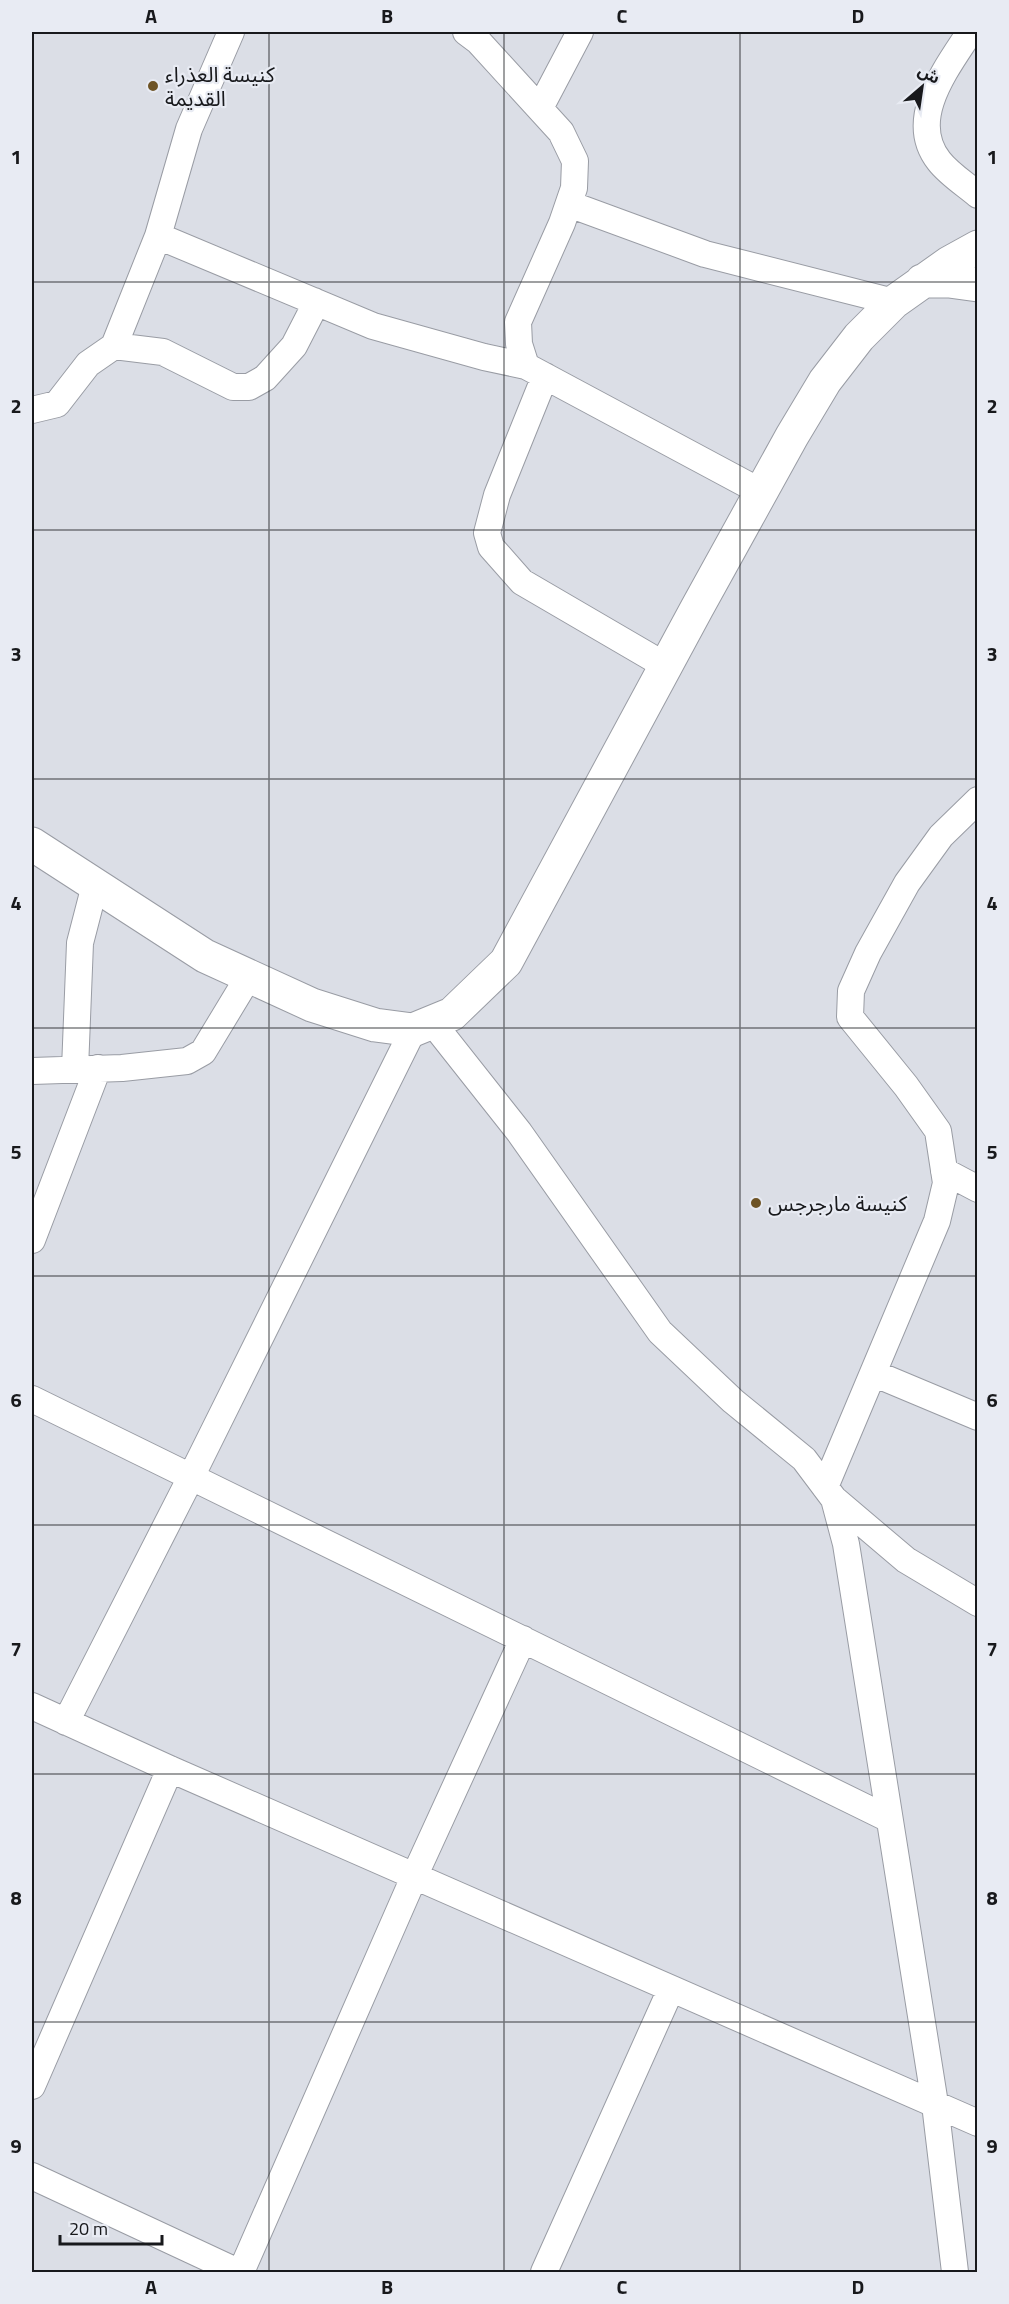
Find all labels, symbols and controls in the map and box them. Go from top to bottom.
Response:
text: A [145,0,157,31]
text: B [381,0,393,31]
text: C [617,0,628,31]
text: D [852,0,864,31]
north arrow [892,57,952,117]
place label: كنيسة العذراء القديمة [165,58,275,114]
text: ش [914,58,945,90]
marker: كنيسة العذراء القديمة [146,79,160,93]
text: 1 [10,141,22,172]
text: 1 [986,141,998,172]
text: 2 [10,390,22,421]
text: 2 [986,390,998,421]
text: 3 [10,638,22,669]
text: 3 [986,638,998,669]
text: 4 [10,887,22,918]
text: 4 [986,887,998,918]
text: 5 [10,1136,22,1167]
text: 5 [986,1136,998,1167]
place label: كنيسة مارجرجس [768,1187,908,1219]
marker: كنيسة مارجرجس [749,1196,763,1210]
text: 6 [10,1384,22,1415]
text: 6 [986,1384,998,1415]
text: 7 [10,1633,22,1664]
text: 7 [986,1633,998,1664]
text: 8 [10,1882,22,1913]
text: 8 [986,1882,998,1913]
text: 9 [10,2130,22,2161]
text: 9 [986,2130,998,2161]
scale bar [60,2208,162,2246]
text: 20 m [69,2215,108,2242]
text: A [145,2271,157,2302]
text: B [381,2271,393,2302]
text: C [617,2271,628,2302]
text: D [852,2271,864,2302]

